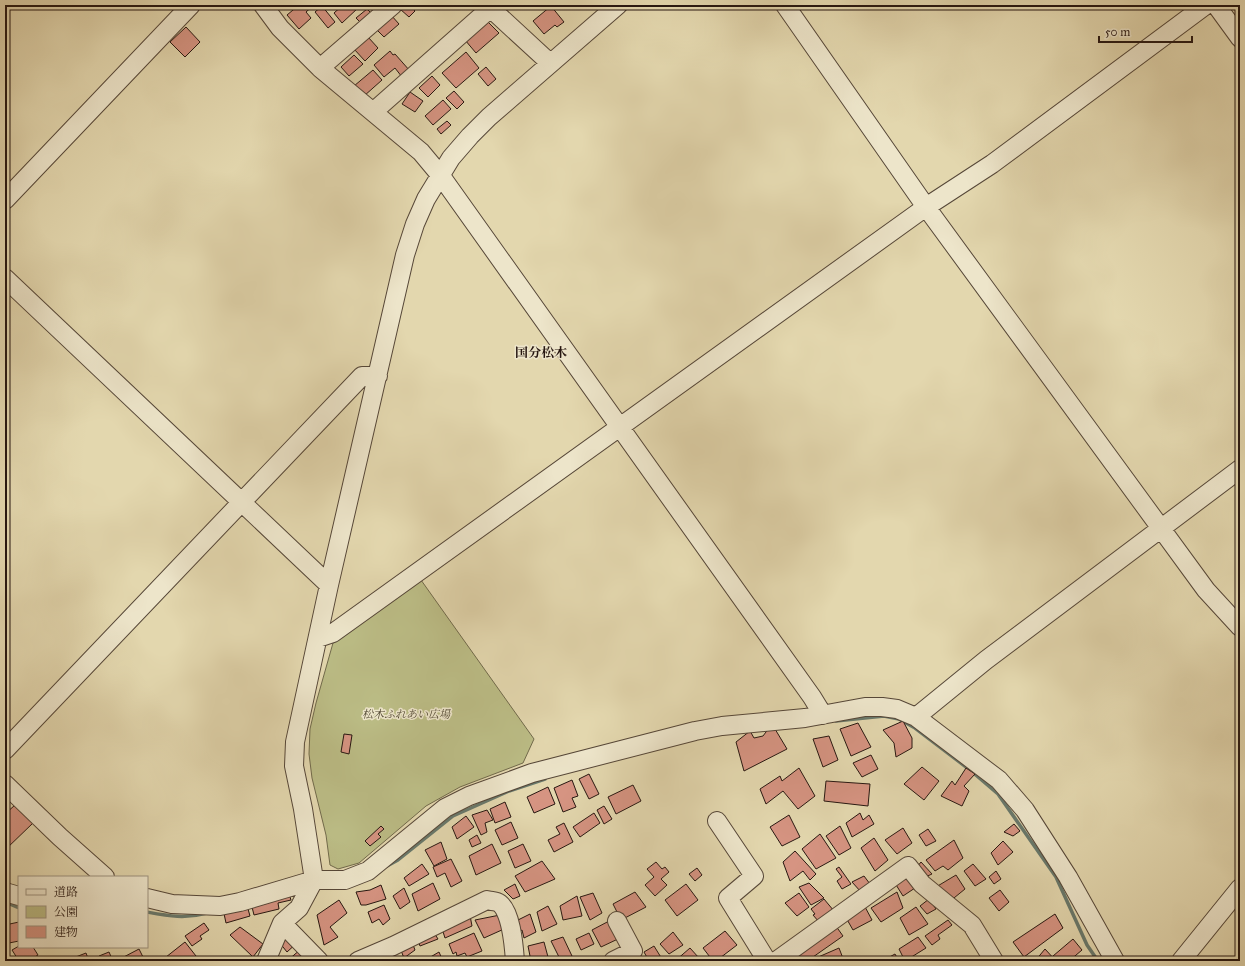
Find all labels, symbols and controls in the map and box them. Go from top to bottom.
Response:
scale bar [1099,18,1192,44]
text: 50 m [1105,25,1130,39]
district label: 国分松木 [515,345,567,361]
park label: 松木ふれあい広場 [362,708,451,721]
legend [18,876,148,948]
text: 道路 [54,885,78,899]
text: 公園 [54,905,78,919]
text: 建物 [54,925,78,939]

